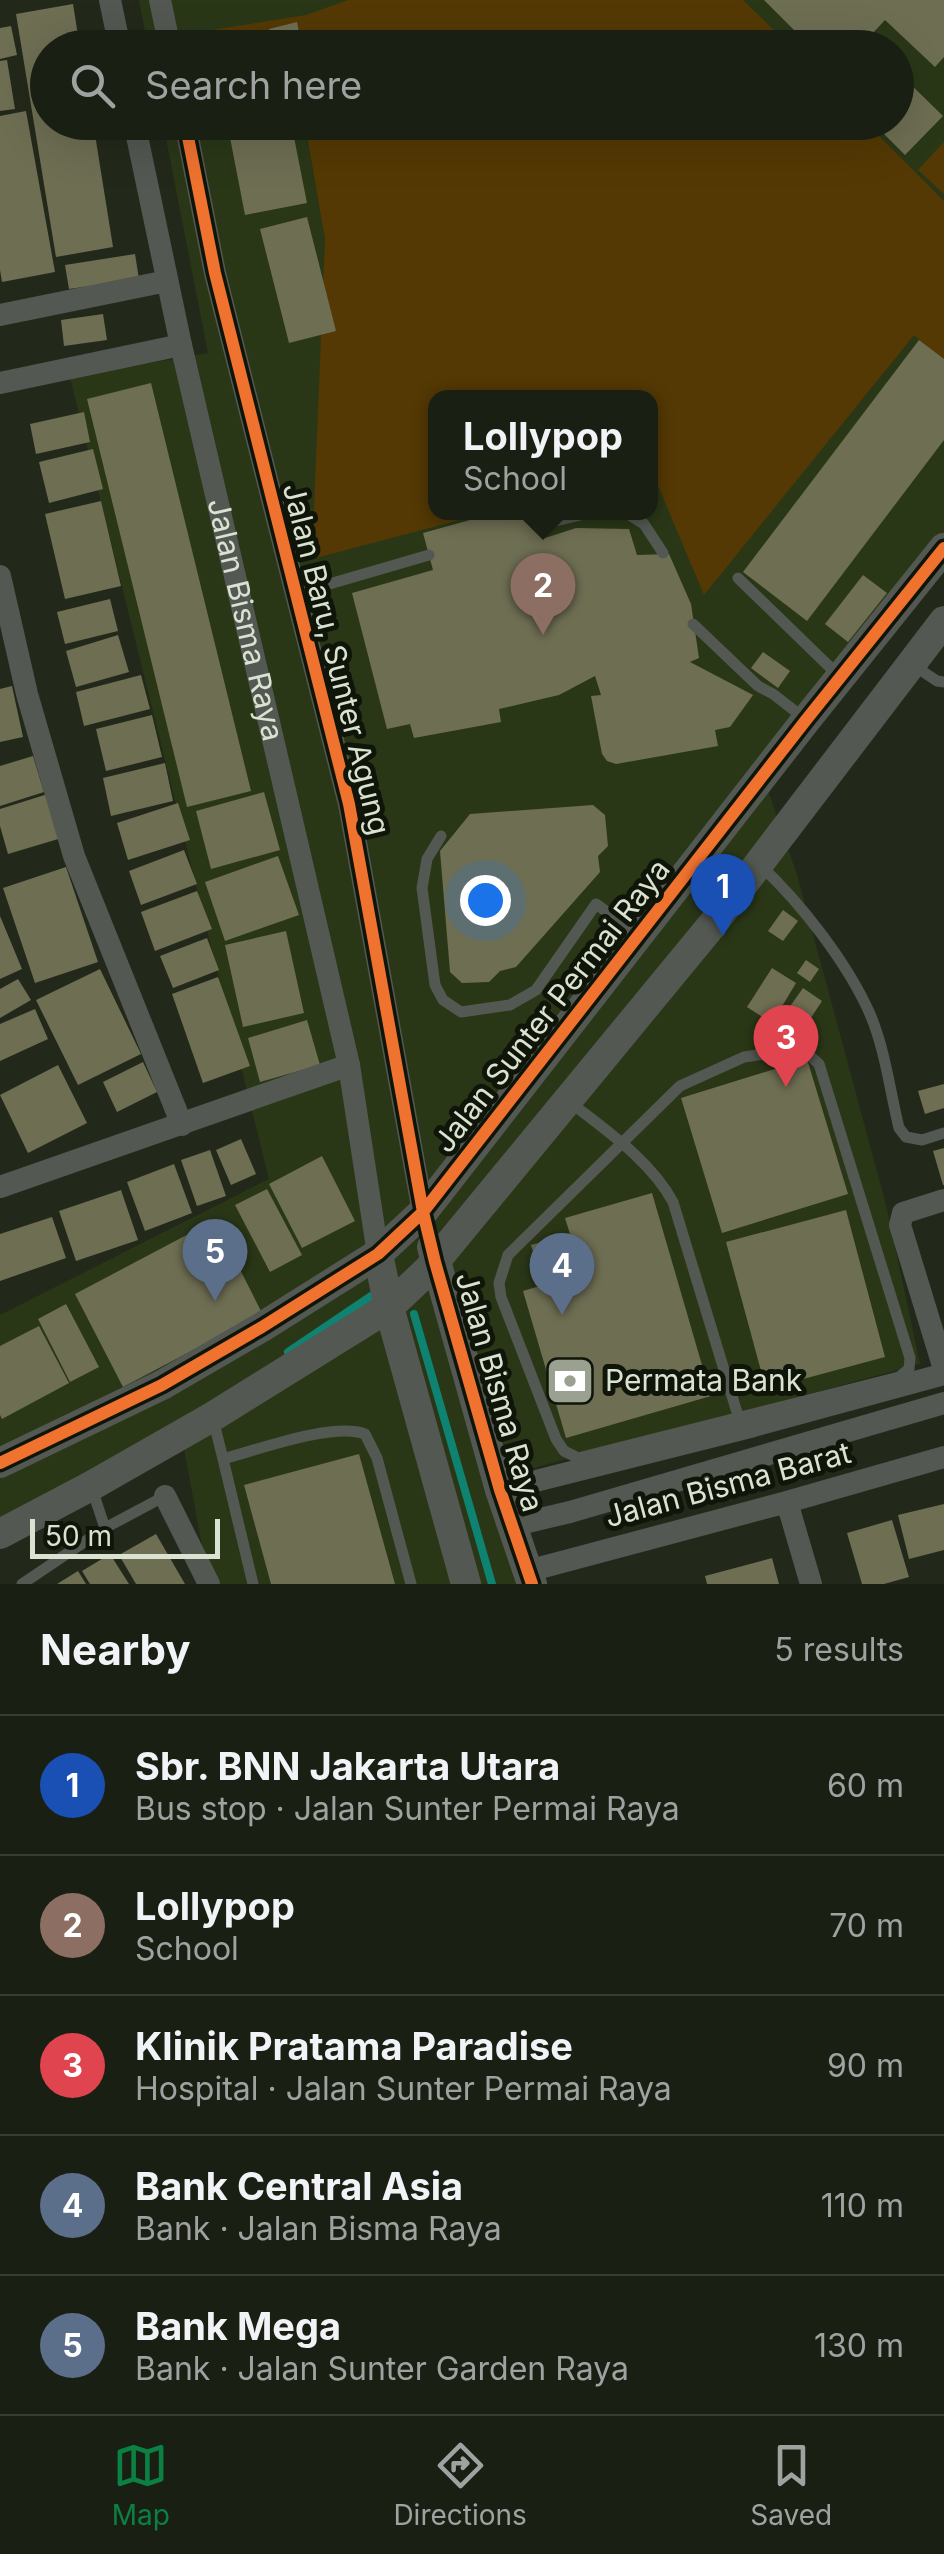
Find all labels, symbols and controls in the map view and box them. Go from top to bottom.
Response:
search box [30,30,914,140]
icon: search [65,58,120,113]
text: Search here [145,62,362,108]
popup [428,390,658,520]
text: Lollypop [463,413,623,459]
text: School [463,459,567,498]
street label: Jalan Baru, Sunter Agung [276,479,398,838]
street label: Jalan Bisma Raya [200,495,292,744]
pin: 2 [510,552,576,635]
street label: Jalan Sunter Permai Raya [426,852,677,1159]
pin: 1 [690,854,756,936]
your location [460,875,511,926]
pin: 3 [754,1004,818,1087]
pin: 5 [182,1218,248,1301]
pin: 4 [530,1232,594,1315]
street label: Jalan Bisma Raya [449,1268,551,1516]
bank icon: Permata Bank [544,1355,596,1407]
place label: Permata Bank [605,1362,803,1398]
street label: Jalan Bisma Barat [601,1434,855,1534]
scale bar [30,1514,220,1558]
text: 50 m [45,1519,112,1553]
text: Nearby [40,1624,191,1675]
text: 5 results [774,1630,904,1669]
text: Sbr. BNN Jakarta Utara [135,1743,560,1789]
text: 1 [66,1766,79,1805]
text: 60 m [827,1766,904,1805]
text: Bus stop · Jalan Sunter Permai Raya [135,1789,680,1828]
text: Lollypop [135,1883,295,1929]
text: 2 [62,1906,83,1945]
text: 70 m [829,1906,904,1945]
text: School [135,1929,239,1968]
text: Klinik Pratama Paradise [135,2023,573,2069]
text: 3 [62,2046,83,2085]
text: 90 m [827,2046,904,2085]
text: Hospital · Jalan Sunter Permai Raya [135,2069,672,2108]
text: Bank Central Asia [135,2163,463,2209]
text: 4 [62,2186,83,2225]
text: 110 m [821,2186,904,2225]
text: Bank · Jalan Bisma Raya [135,2209,502,2248]
text: Bank Mega [135,2303,341,2349]
text: 5 [62,2326,83,2365]
text: 130 m [814,2326,904,2365]
text: Bank · Jalan Sunter Garden Raya [135,2349,629,2388]
tab: Map [112,2438,170,2532]
tab: Directions [393,2438,527,2532]
tab: Saved [750,2438,832,2532]

